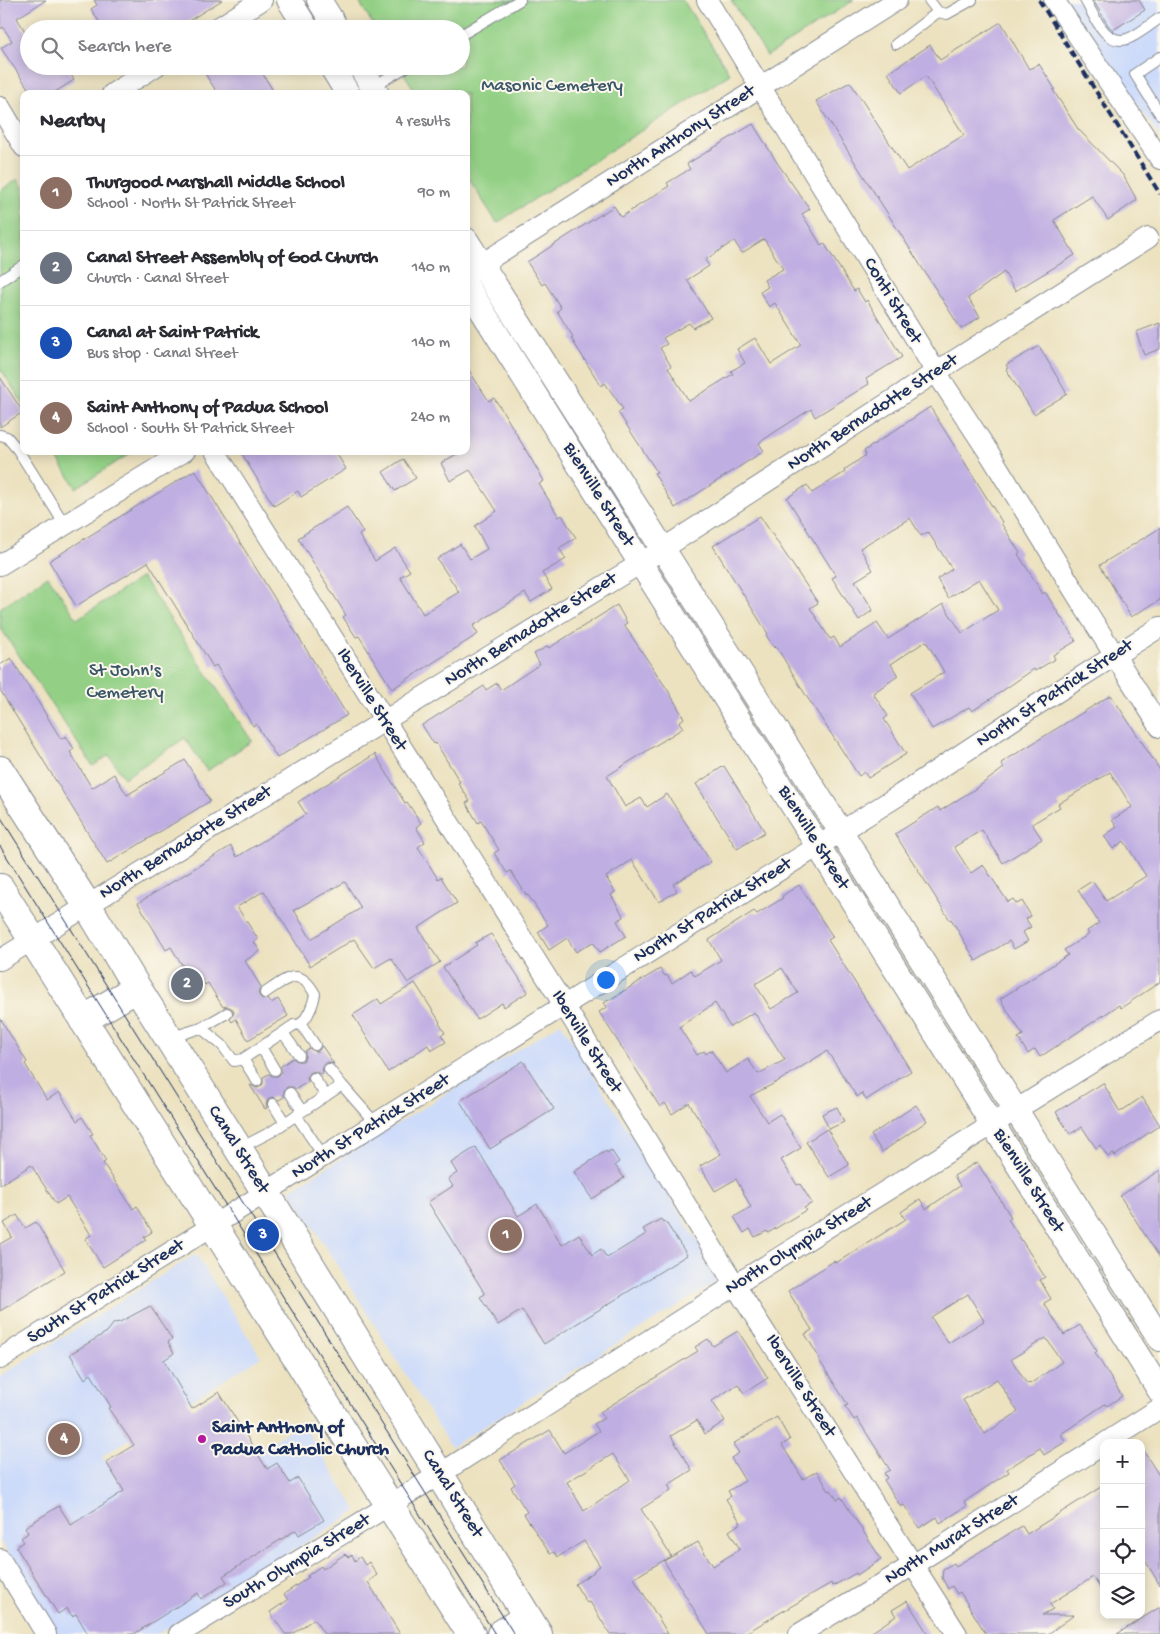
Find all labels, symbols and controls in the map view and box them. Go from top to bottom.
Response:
search box [20,20,470,75]
icon: search [38,34,66,62]
text: Search here [78,36,172,59]
park label: Masonic Cemetery [481,75,624,98]
street label: North Anthony Street [602,79,762,194]
text: Nearby [40,110,105,135]
text: 4 results [395,113,450,132]
text: Thurgood Marshall Middle School [87,172,345,195]
text: 1 [53,184,59,203]
text: 90 m [418,184,450,203]
text: School · North St Patrick Street [87,195,295,214]
text: Canal Street Assembly of God Church [87,247,378,270]
street label: Conti Street [857,254,928,350]
text: 2 [52,259,60,278]
text: 140 m [412,259,450,278]
text: Church · Canal Street [87,270,228,289]
text: Canal at Saint Patrick [87,322,258,345]
text: 3 [52,334,60,353]
text: 140 m [412,334,450,353]
text: Bus stop · Canal Street [87,345,238,364]
street label: North Bernadotte Street [783,348,964,477]
text: Saint Anthony of Padua School [87,397,328,420]
text: 4 [52,409,60,428]
text: 240 m [410,409,450,428]
text: School · South St Patrick Street [87,420,293,439]
street label: Bienville Street [556,438,640,553]
street label: North Bernadotte Street [441,566,623,692]
street label: North St Patrick Street [972,634,1140,753]
street label: Iberville Street [330,644,413,758]
park label: St John's Cemetery [86,660,164,705]
street label: North Bernadotte Street [96,779,278,905]
street label: Bienville Street [771,781,855,896]
street label: North St Patrick Street [630,852,798,969]
pin: 2 [171,965,203,1003]
your location [593,967,619,993]
street label: Iberville Street [545,986,628,1100]
street label: North St Patrick Street [288,1068,456,1185]
street label: Canal Street [202,1102,275,1200]
street label: Bienville Street [986,1124,1070,1239]
street label: North Olympia Street [721,1190,879,1301]
pin: 3 [247,1216,279,1254]
pin: 1 [490,1216,522,1254]
street label: South St Patrick Street [23,1233,191,1350]
street label: Iberville Street [759,1330,842,1444]
place label: Saint Anthony of Padua Catholic Church [211,1417,390,1462]
pin: 4 [48,1420,80,1458]
marker: Saint Anthony of Padua Catholic Church [196,1433,208,1445]
map controls [1100,1439,1145,1619]
button: + [1100,1439,1145,1484]
street label: Canal Street [416,1446,489,1544]
button: − [1100,1484,1145,1529]
street label: North Murat Street [881,1488,1025,1590]
street label: South Olympia Street [219,1508,377,1615]
button: locate [1100,1529,1145,1574]
button: layers [1100,1574,1145,1619]

